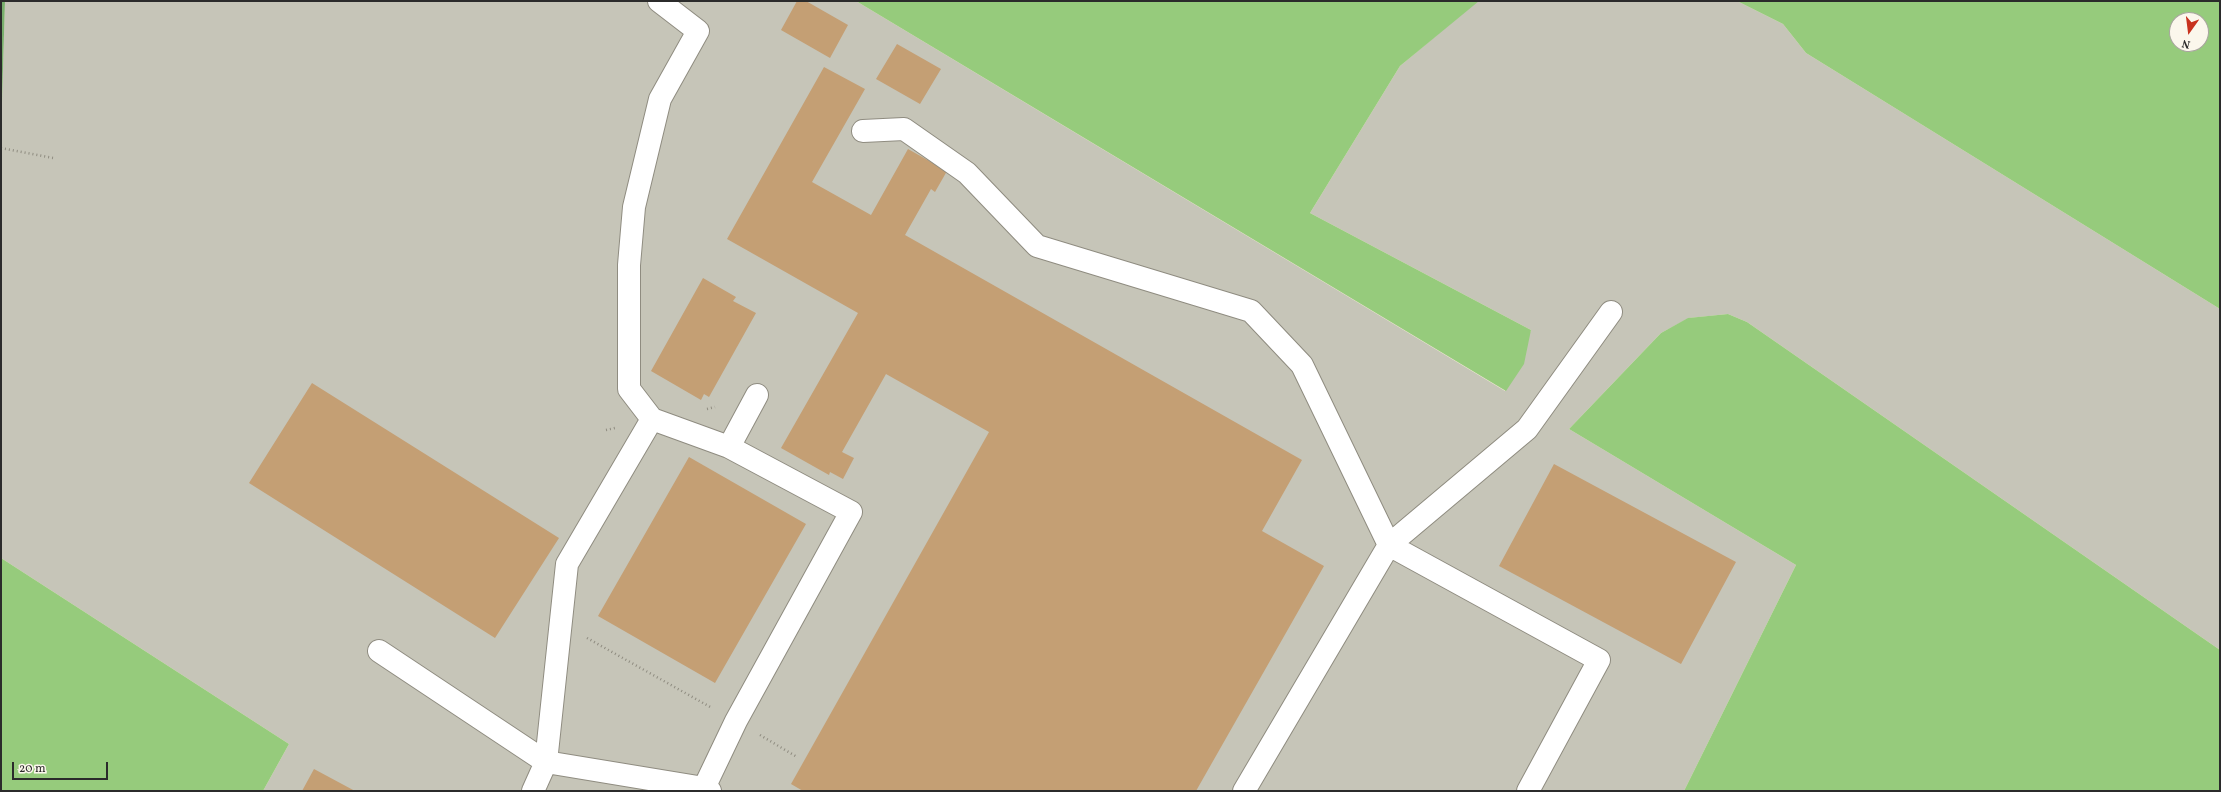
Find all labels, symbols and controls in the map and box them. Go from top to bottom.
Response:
north arrow [2169,12,2209,52]
text: N [2181,35,2192,51]
scale bar [14,754,110,780]
text: 20 m [19,761,46,777]

